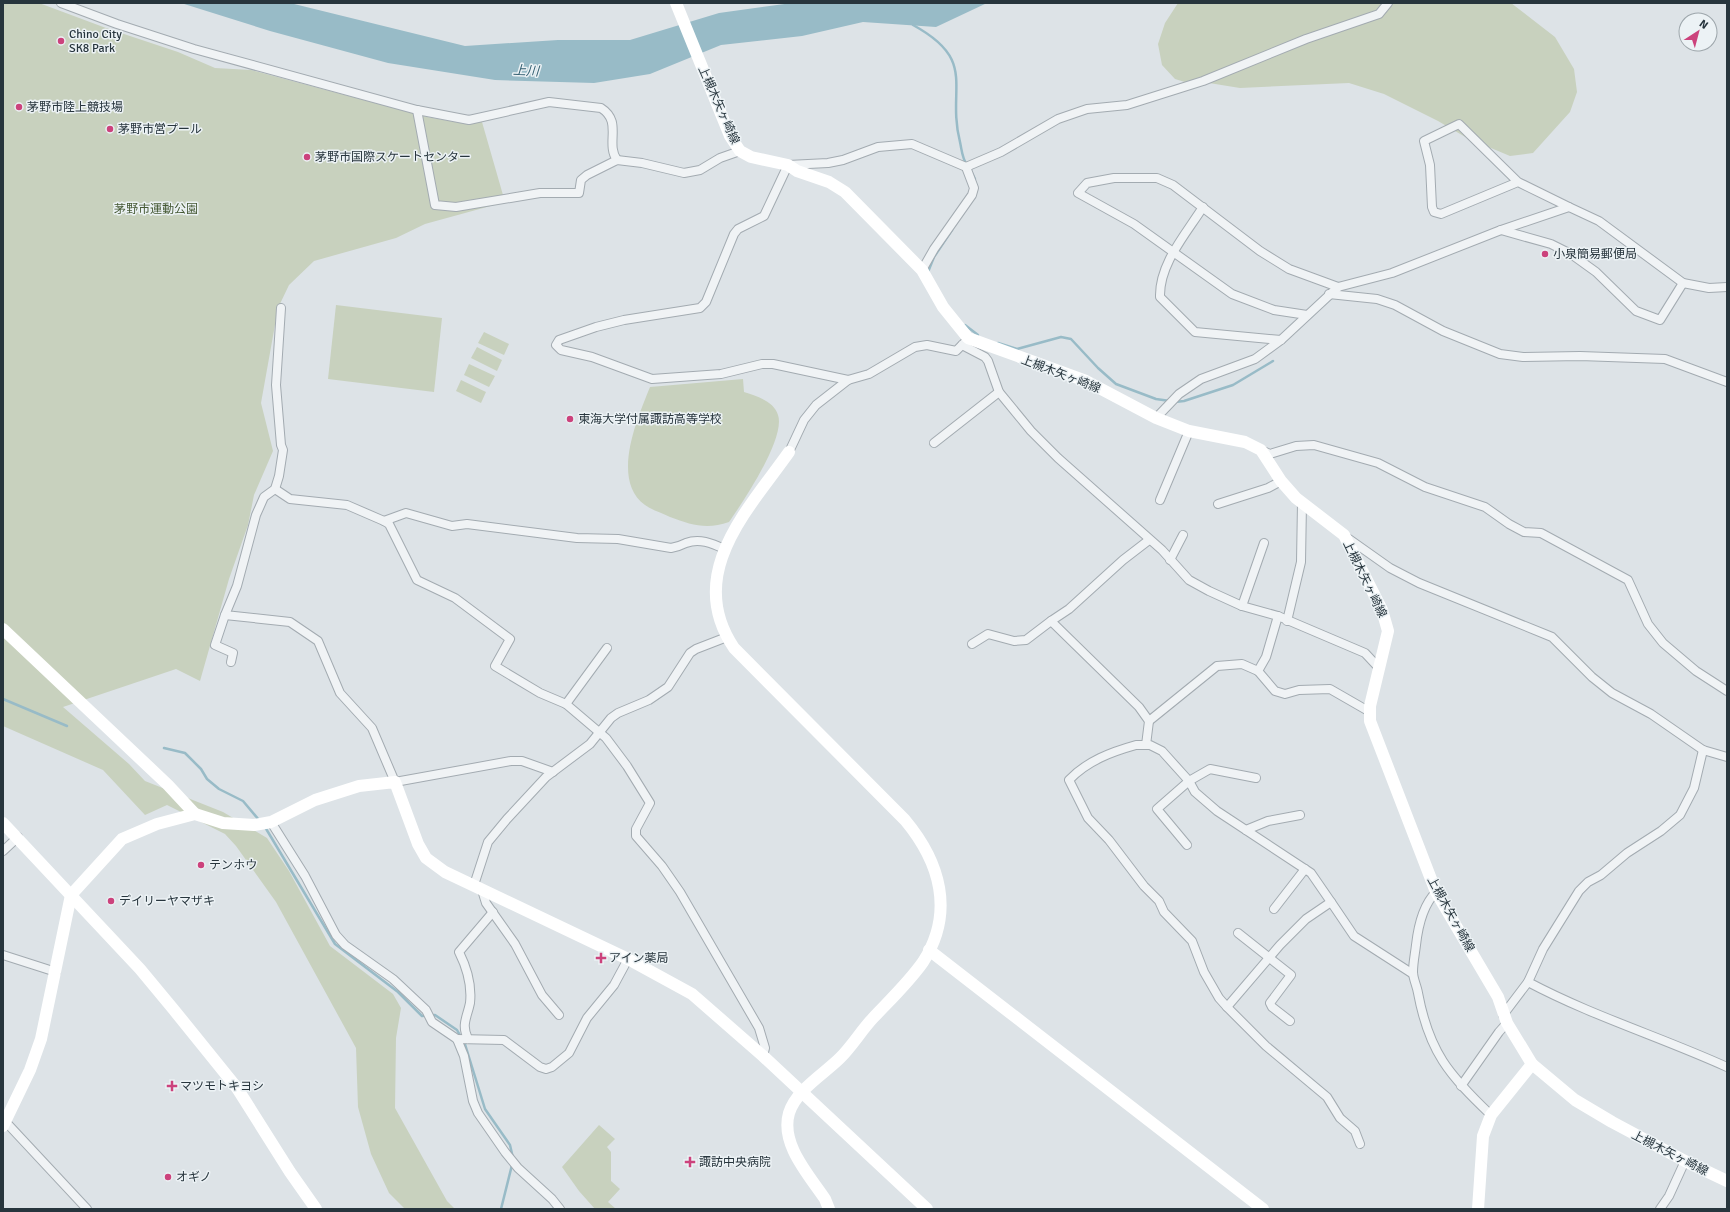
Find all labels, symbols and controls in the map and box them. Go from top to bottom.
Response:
north arrow [1678,12,1718,52]
text: N [1697,17,1711,32]
place label: Chino City SK8 Park [69,27,122,56]
marker: Chino City SK8 Park [56,36,66,46]
water label: 上川 [513,62,541,80]
street label: 上槻木矢ヶ崎線 [695,64,742,147]
place label: 茅野市陸上競技場 [27,100,123,115]
marker: 茅野市陸上競技場 [14,102,24,112]
place label: 茅野市営プール [118,122,202,137]
marker: 茅野市営プール [105,124,115,134]
place label: 茅野市国際スケートセンター [315,150,471,165]
marker: 茅野市国際スケートセンター [302,152,312,162]
park label: 茅野市運動公園 [114,202,198,217]
place label: 小泉簡易郵便局 [1553,247,1637,262]
marker: 小泉簡易郵便局 [1540,249,1550,259]
street label: 上槻木矢ヶ崎線 [1019,352,1103,397]
place label: 東海大学付属諏訪高等学校 [578,412,722,427]
marker: 東海大学付属諏訪高等学校 [565,414,575,424]
street label: 上槻木矢ヶ崎線 [1339,538,1390,620]
place label: テンホウ [209,858,257,873]
marker: テンホウ [196,860,206,870]
street label: 上槻木矢ヶ崎線 [1424,874,1477,955]
place label: デイリーヤマザキ [119,894,215,909]
marker: デイリーヤマザキ [106,896,116,906]
place label: アイン薬局 [609,951,668,966]
marker: アイン薬局 [596,953,606,963]
place label: マツモトキヨシ [180,1079,264,1094]
marker: マツモトキヨシ [167,1081,177,1091]
street label: 上槻木矢ヶ崎線 [1629,1128,1711,1179]
place label: 諏訪中央病院 [699,1155,771,1170]
marker: 諏訪中央病院 [684,1156,696,1168]
place label: オギノ [176,1170,212,1185]
marker: オギノ [163,1172,173,1182]

